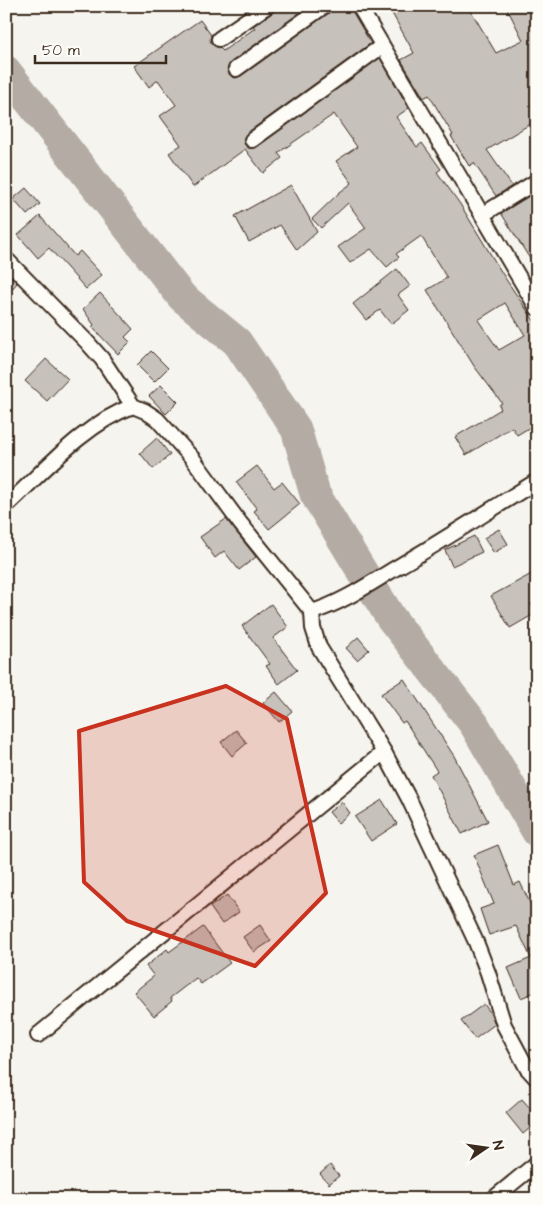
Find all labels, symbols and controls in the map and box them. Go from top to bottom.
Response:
scale bar [35,32,166,64]
text: 50 m [42,40,80,61]
north arrow [460,1122,510,1172]
text: N [487,1139,508,1152]

